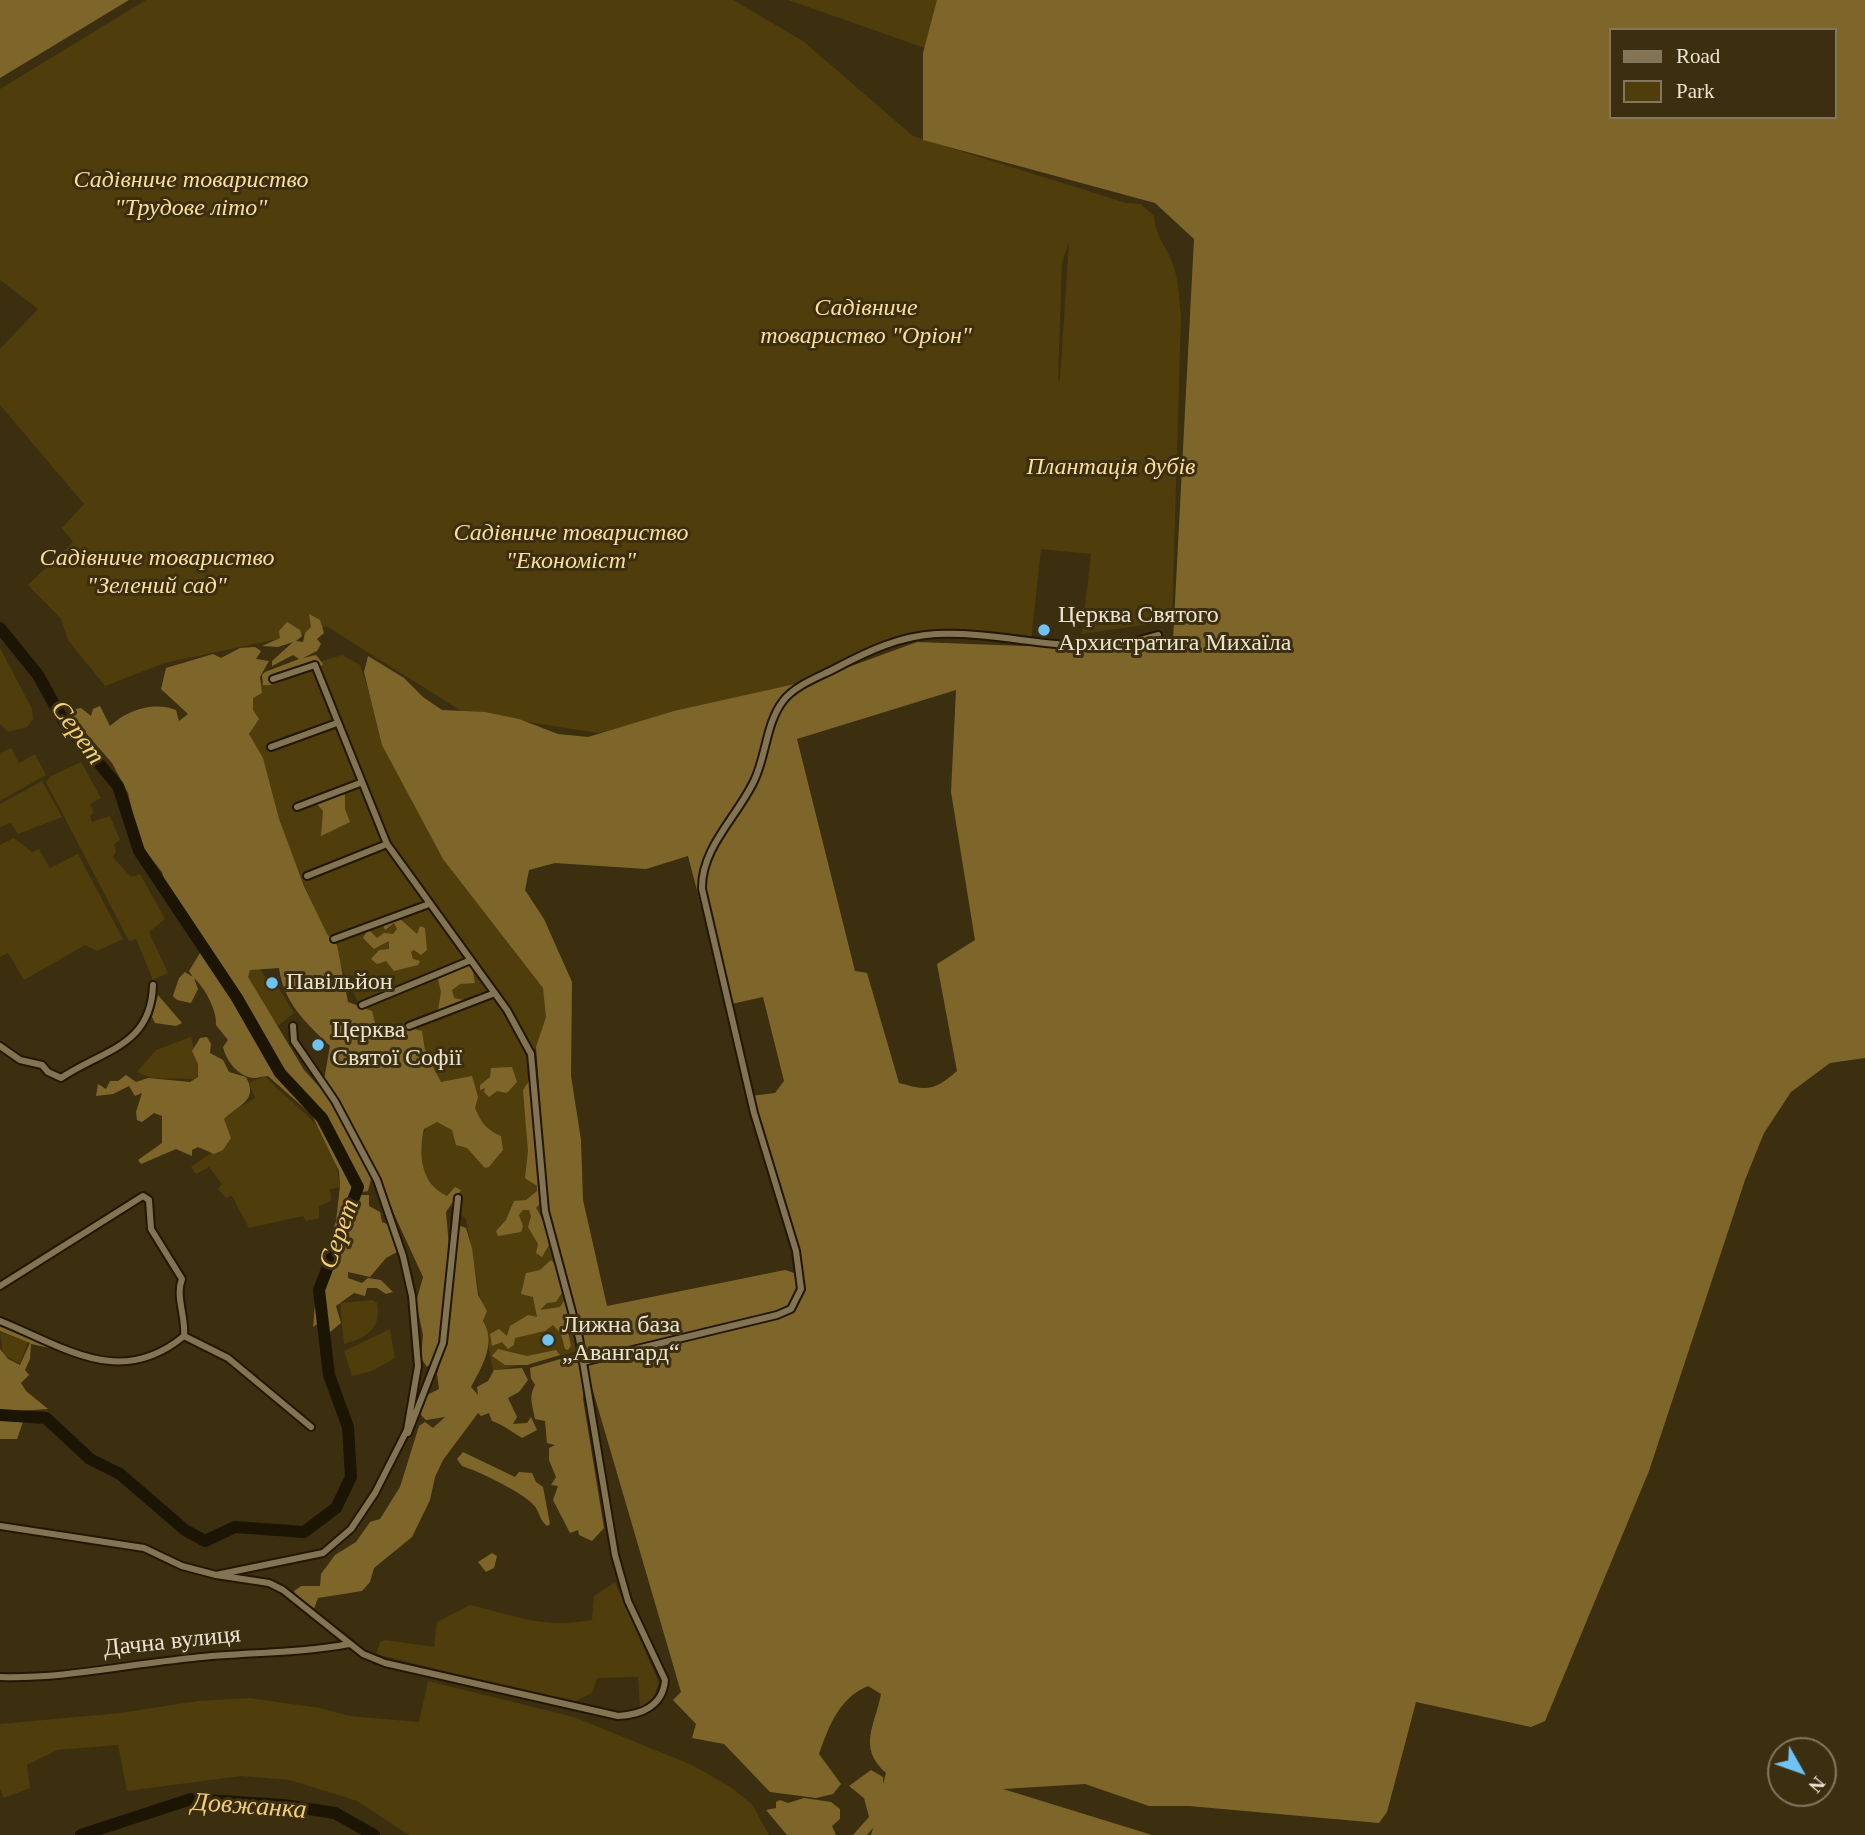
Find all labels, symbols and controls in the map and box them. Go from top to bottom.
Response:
legend [1610,28,1837,119]
text: Road [1676,44,1720,68]
text: Park [1676,79,1715,103]
park label: Садівниче товариство "Трудове літо" [73,167,309,223]
park label: Садівниче товариство "Оріон" [760,295,972,351]
park label: Плантація дубів [1026,454,1196,482]
park label: Садівниче товариство "Економіст" [453,520,689,576]
park label: Садівниче товариство "Зелений сад" [39,545,275,601]
place label: Церква Святого Архистратига Михаїла [1058,602,1291,658]
marker: Церква Святого Архистратига Михаїла [1036,622,1052,638]
water label: Серет [43,695,111,771]
place label: Павільйон [286,969,393,997]
marker: Павільйон [264,975,280,991]
place label: Церква Святої Софії [332,1017,462,1073]
marker: Церква Святої Софії [310,1037,326,1053]
water label: Серет [313,1195,367,1273]
place label: Лижна база „Авангард“ [562,1312,680,1368]
marker: Лижна база „Авангард“ [540,1332,556,1348]
street label: Дачна вулиця [102,1620,242,1664]
north arrow [1767,1737,1837,1807]
text: N [1804,1773,1829,1797]
water label: Довжанка [191,1787,307,1827]

